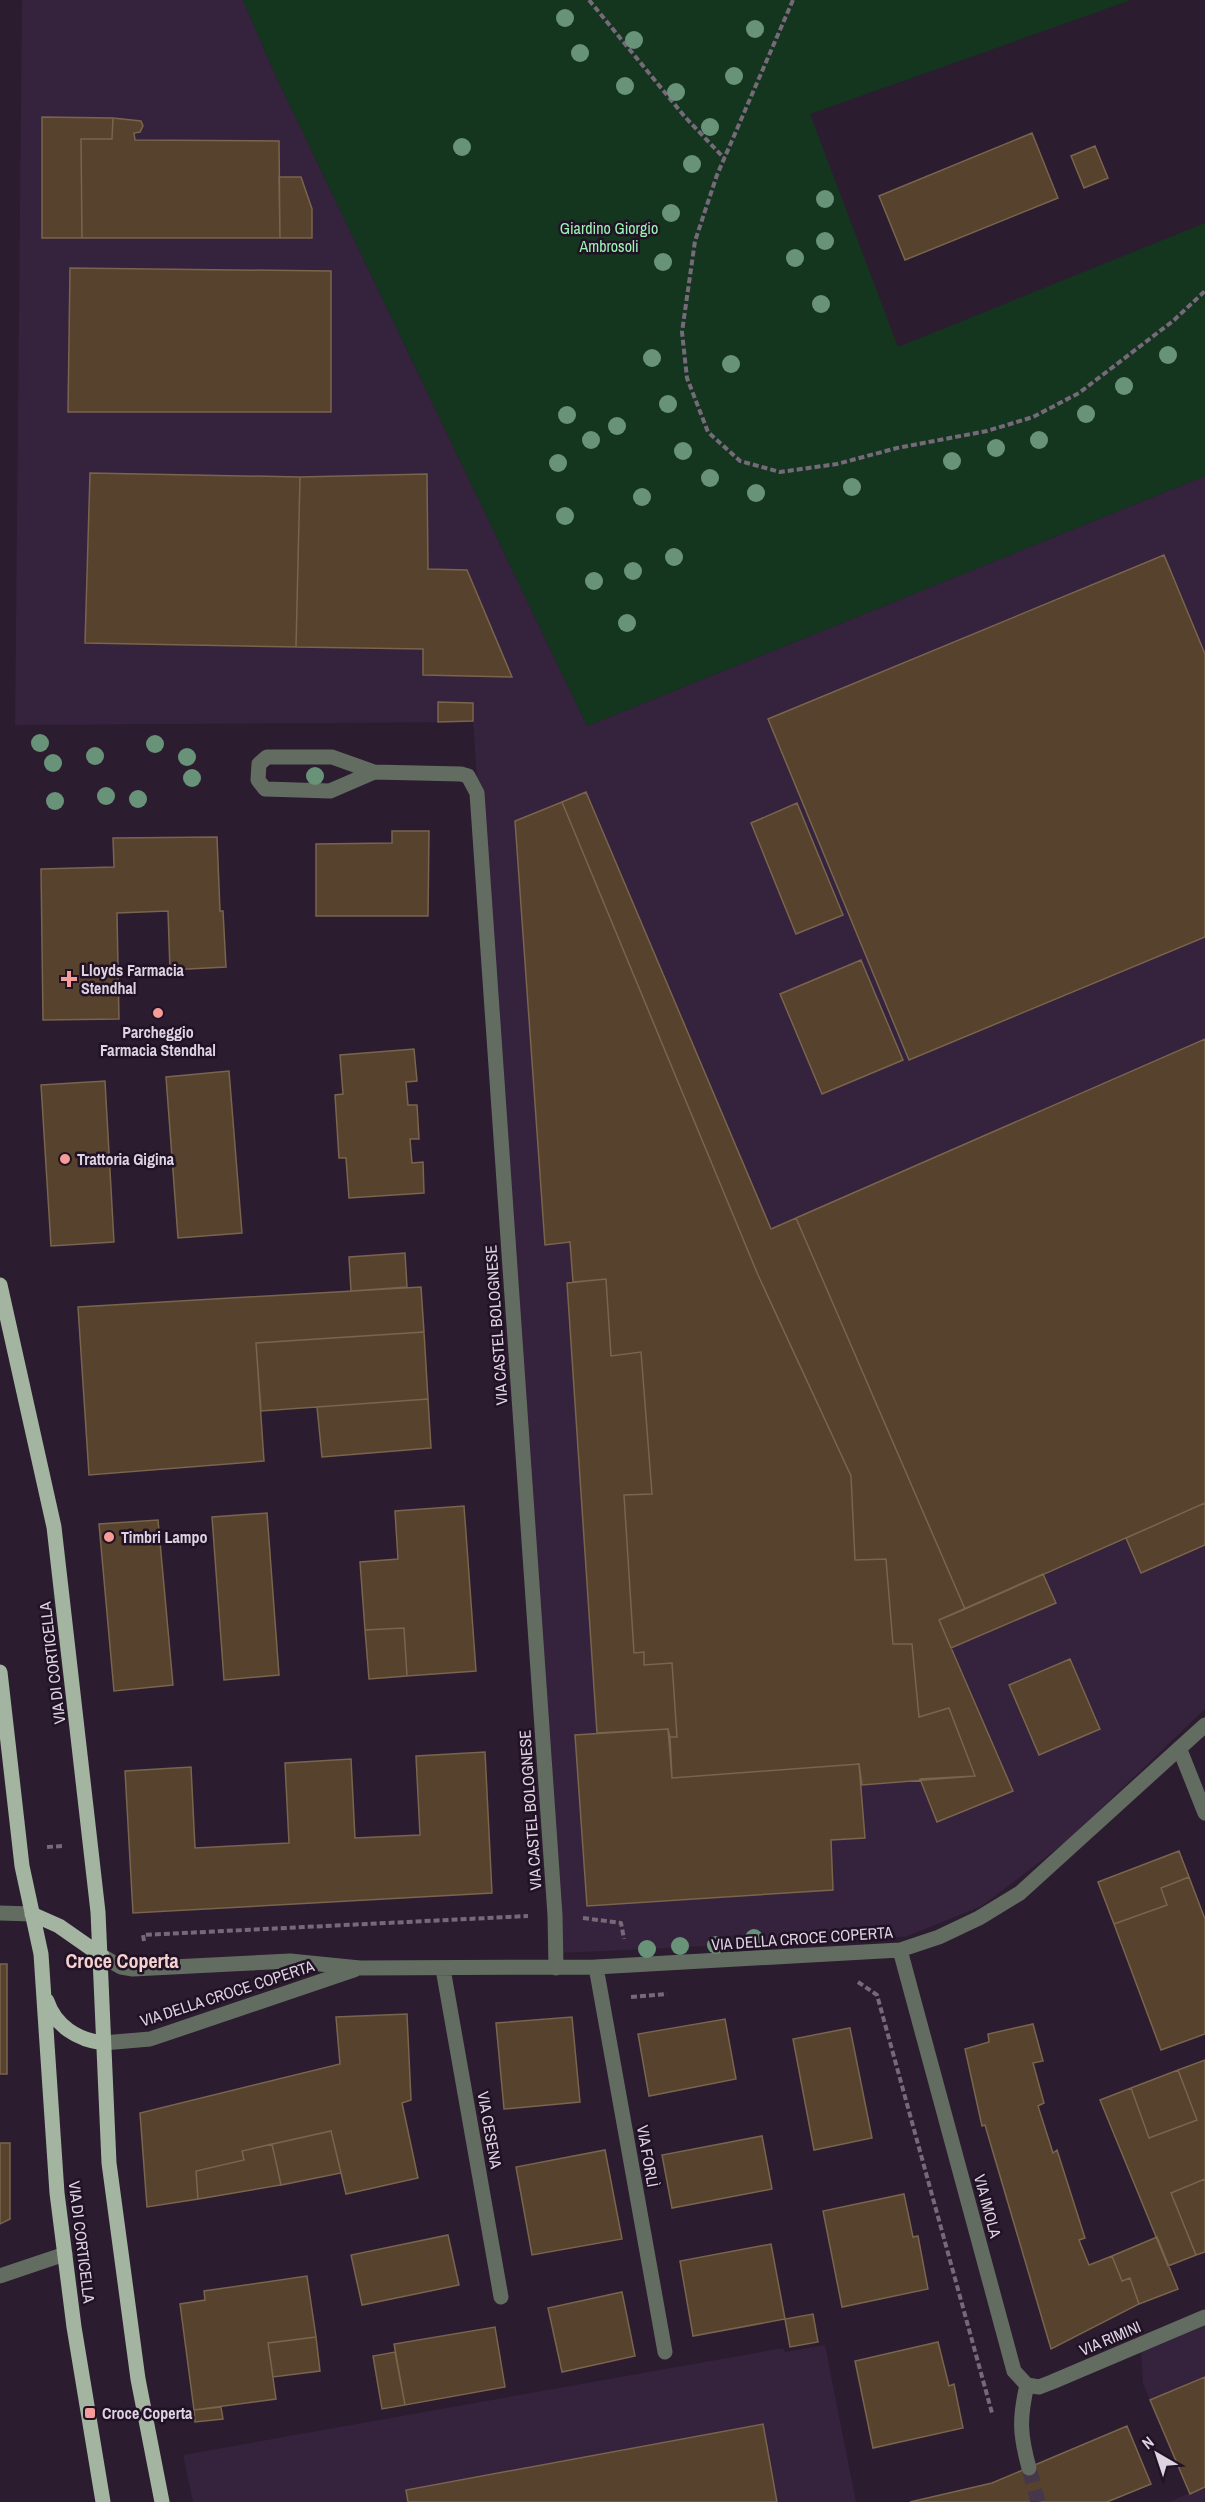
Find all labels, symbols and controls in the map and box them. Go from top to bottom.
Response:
park label: Giardino Giorgio Ambrosoli [560,217,658,257]
place label: Lloyds Farmacia Stendhal [81,959,185,999]
marker: Lloyds Farmacia Stendhal [62,972,76,986]
marker: Parcheggio Farmacia Stendhal [151,1006,165,1020]
place label: Parcheggio Farmacia Stendhal [100,1021,216,1061]
place label: Trattoria Gigina [77,1148,175,1170]
marker: Trattoria Gigina [58,1152,72,1166]
street label: VIA CASTEL BOLOGNESE [479,1244,513,1406]
place label: Timbri Lampo [121,1526,208,1548]
marker: Timbri Lampo [102,1530,116,1544]
street label: VIA DI CORTICELLA [34,1600,70,1725]
street label: VIA CASTEL BOLOGNESE [513,1729,547,1891]
street label: VIA DELLA CROCE COPERTA [711,1921,894,1955]
district label: Croce Coperta [66,1947,179,1974]
street label: VIA DELLA CROCE COPERTA [137,1954,317,2032]
street label: VIA CESENA [472,2090,508,2171]
street label: VIA FORLÌ [632,2123,664,2189]
street label: VIA IMOLA [969,2172,1007,2240]
street label: VIA DI CORTICELLA [64,2180,100,2305]
street label: VIA RIMINI [1076,2315,1144,2361]
place label: Croce Coperta [102,2402,193,2424]
marker: Croce Coperta [83,2406,97,2420]
north arrow [1127,2424,1187,2484]
text: N [1137,2431,1158,2454]

